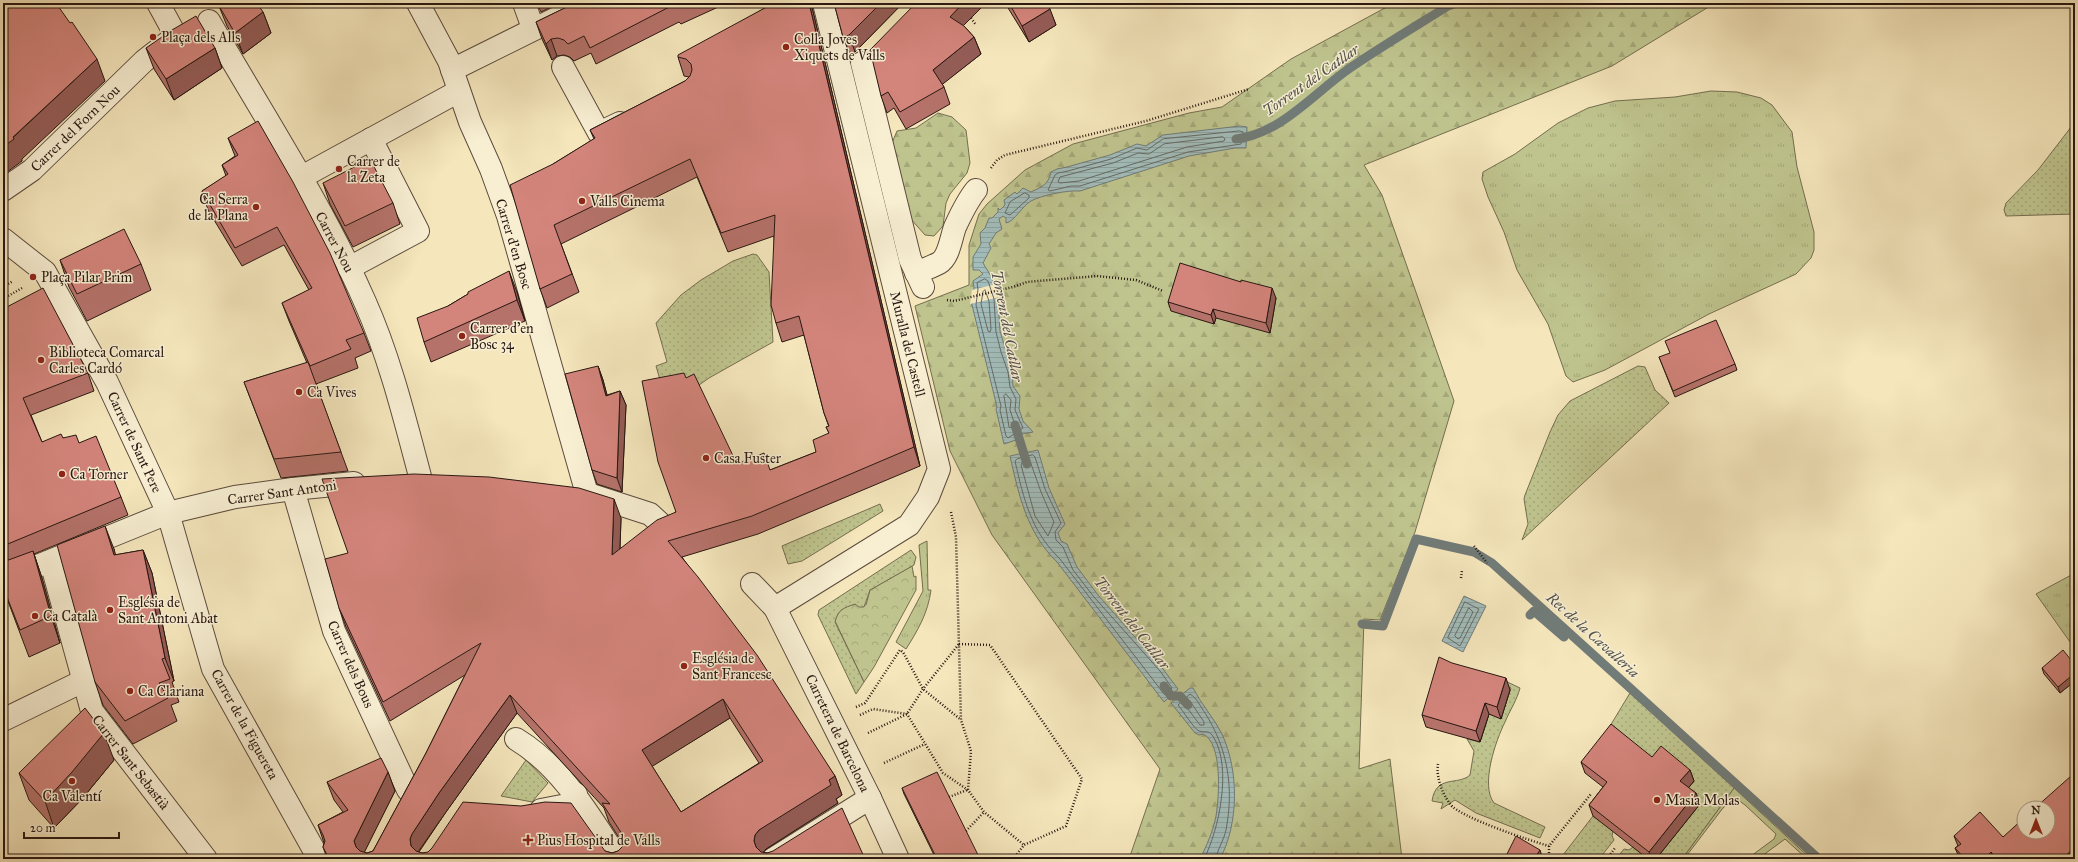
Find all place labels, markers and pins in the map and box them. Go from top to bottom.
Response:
place label: Plaça dels Alls [161,29,240,46]
place label: Colla Joves Xiquets de Valls [794,31,885,65]
marker: Plaça dels Alls [148,32,158,42]
marker: Colla Joves Xiquets de Valls [781,42,791,52]
place label: Carrer de la Zeta [347,153,400,186]
marker: Carrer de la Zeta [334,164,344,174]
place label: Ca Serra de la Plana [188,191,248,224]
place label: Valls Cinema [589,193,665,210]
marker: Valls Cinema [577,196,587,206]
marker: Ca Serra de la Plana [251,202,261,212]
place label: Plaça Pilar Prim [41,269,132,286]
marker: Plaça Pilar Prim [28,272,38,282]
place label: Carrer d'en Bosc 34 [470,320,534,353]
marker: Carrer d'en Bosc 34 [457,331,467,341]
place label: Biblioteca Comarcal Carles Cardó [49,344,164,377]
marker: Biblioteca Comarcal Carles Cardó [36,355,46,365]
place label: Ca Vives [307,384,356,401]
marker: Ca Vives [294,387,304,397]
place label: Casa Fuster [714,450,782,467]
marker: Casa Fuster [701,453,711,463]
place label: Ca Torner [70,466,129,483]
marker: Ca Torner [57,469,67,479]
place label: Església de Sant Antoni Abat [118,594,218,627]
marker: Església de Sant Antoni Abat [105,605,115,615]
place label: Ca Català [43,608,98,625]
marker: Ca Català [30,611,40,621]
place label: Església de Sant Francesc [692,650,772,683]
marker: Església de Sant Francesc [679,661,689,671]
place label: Ca Clariana [138,683,204,700]
marker: Ca Clariana [125,686,135,696]
marker: Ca Valentí [67,776,77,786]
place label: Ca Valentí [43,788,103,805]
place label: Masia Molas [1665,792,1739,809]
marker: Masia Molas [1652,795,1662,805]
place label: Pius Hospital de Valls [537,832,660,849]
marker: Pius Hospital de Valls [522,834,534,846]

